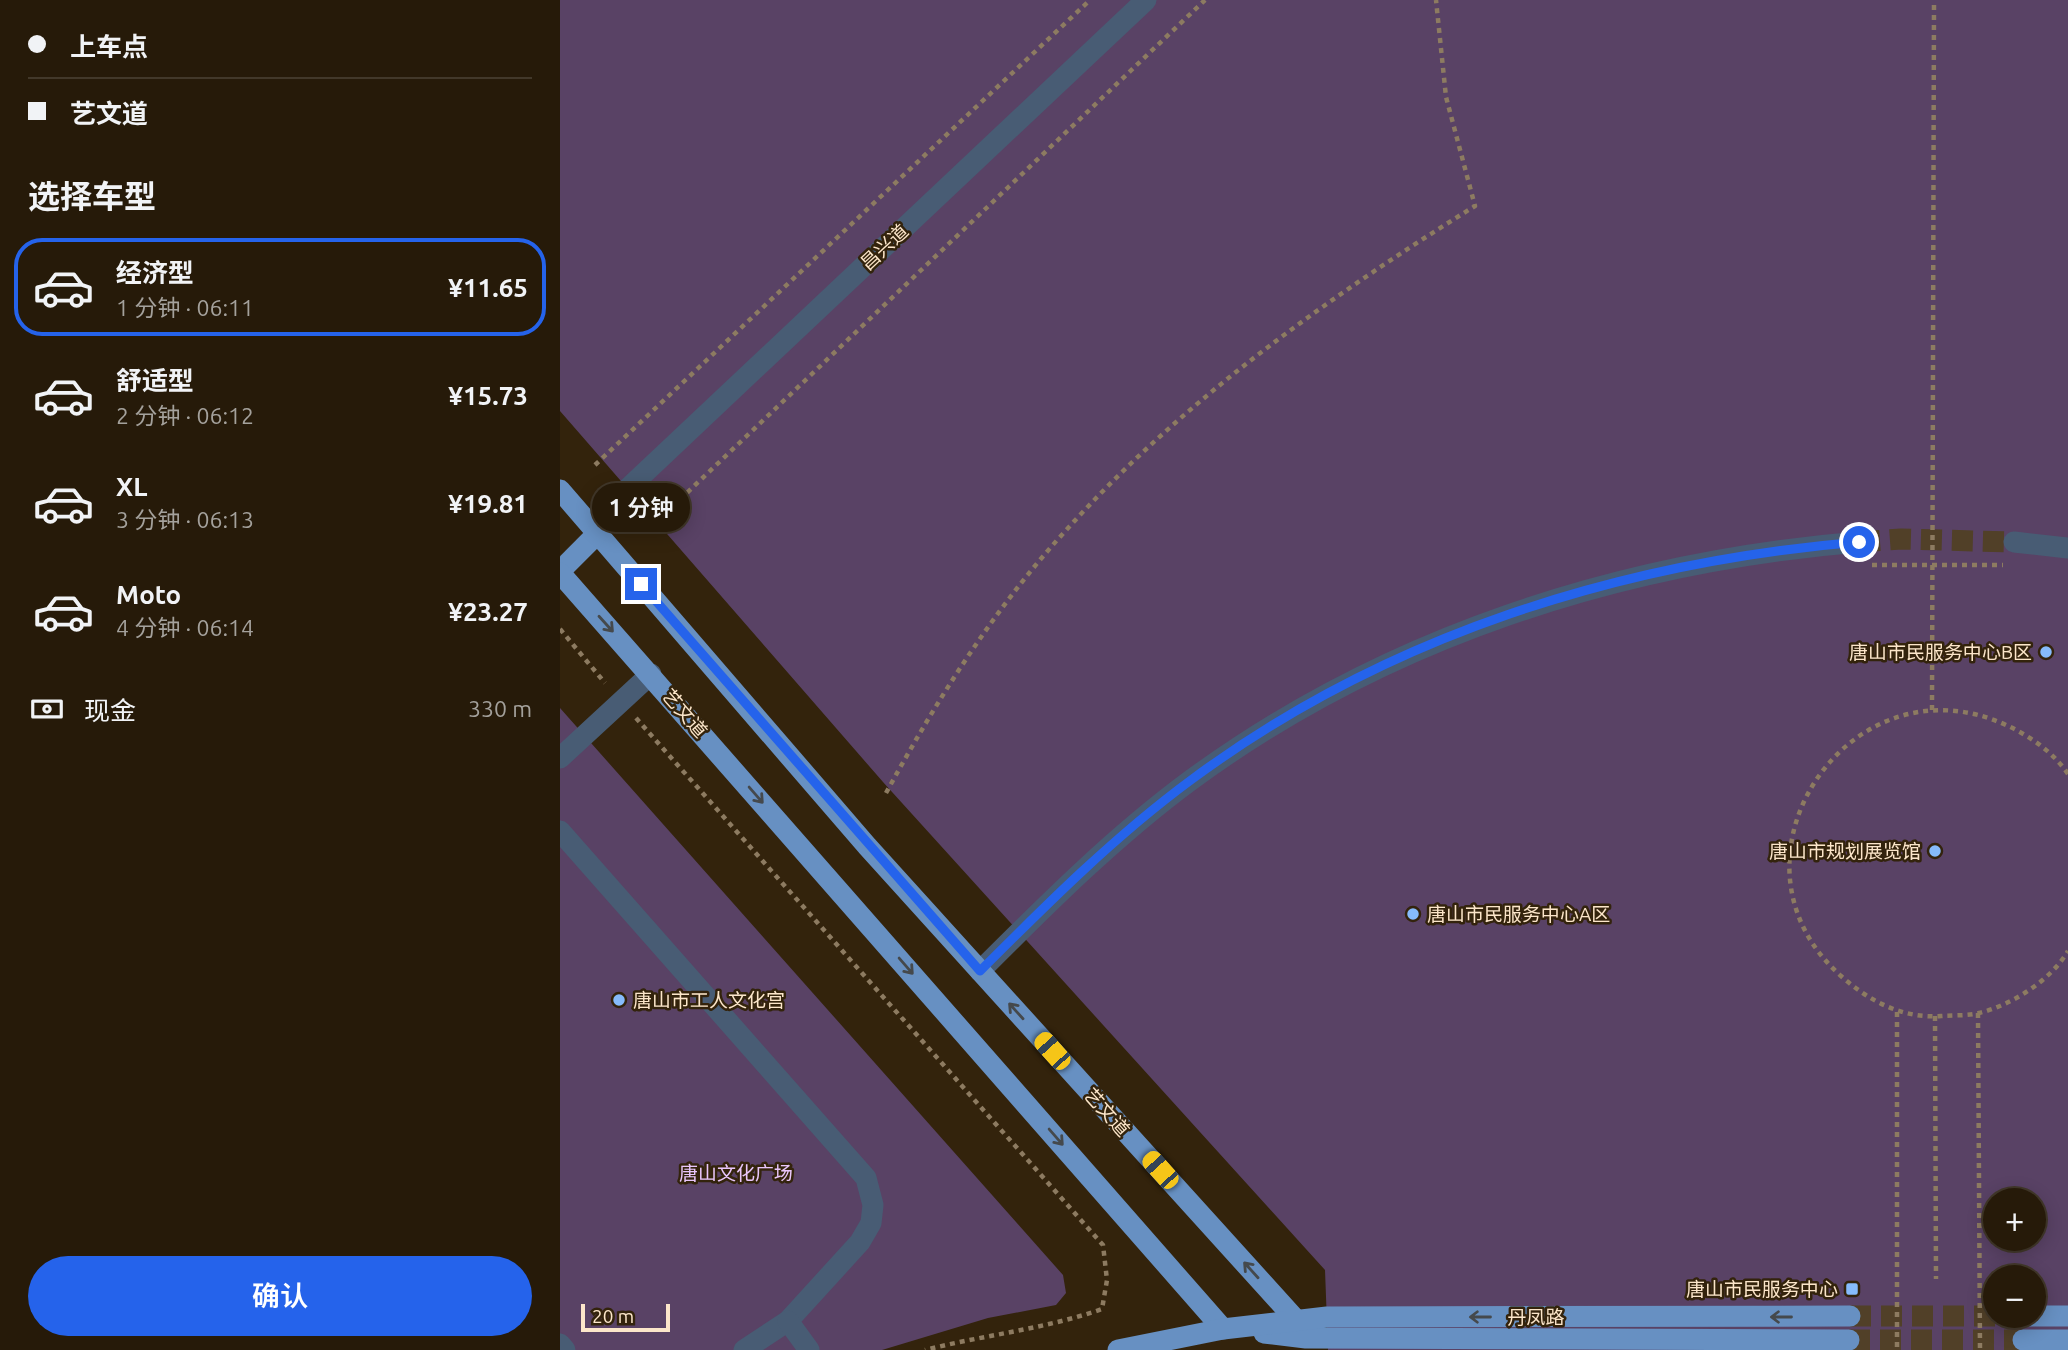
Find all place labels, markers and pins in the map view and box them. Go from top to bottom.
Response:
place label: 唐山市民服务中心B区 [1849,641,2032,663]
marker: 唐山市民服务中心B区 [2038,644,2054,660]
place label: 唐山市规划展览馆 [1769,840,1921,862]
marker: 唐山市规划展览馆 [1927,843,1943,859]
place label: 唐山市民服务中心A区 [1427,903,1610,925]
marker: 唐山市民服务中心A区 [1405,906,1421,922]
place label: 唐山市工人文化宫 [633,989,785,1011]
marker: 唐山市工人文化宫 [611,992,627,1008]
place label: 唐山市民服务中心 [1686,1278,1838,1300]
marker: 唐山市民服务中心 [1844,1281,1860,1297]

